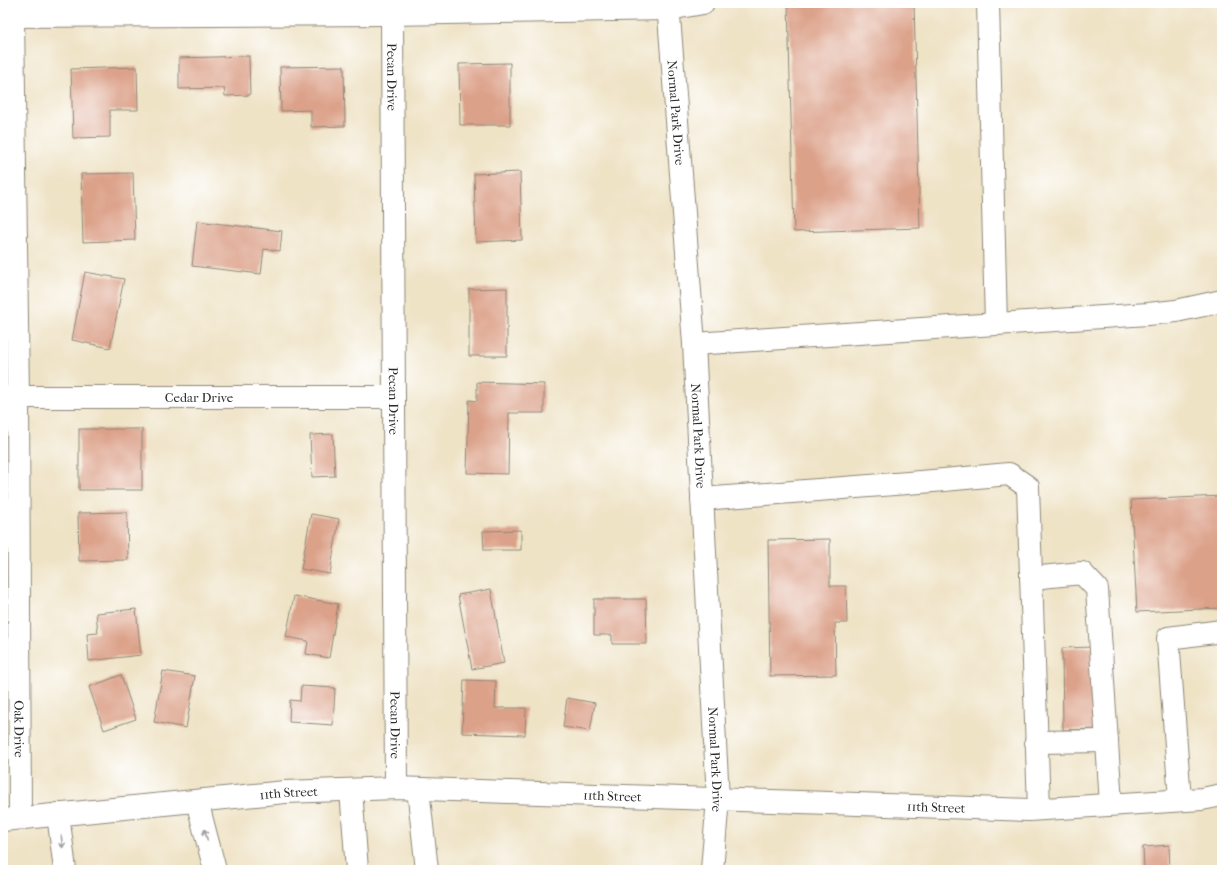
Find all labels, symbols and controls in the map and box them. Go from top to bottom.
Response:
street label: Pecan Drive [385,43,400,112]
street label: Normal Park Drive [665,60,688,166]
street label: Pecan Drive [386,367,402,436]
street label: Normal Park Drive [689,383,709,489]
street label: Cedar Drive [165,390,234,405]
street label: Pecan Drive [388,691,403,760]
street label: Oak Drive [12,700,27,758]
street label: Normal Park Drive [706,706,726,813]
street label: 11th Street [259,783,318,802]
street label: 11th Street [583,787,642,804]
street label: 11th Street [907,798,966,815]
one-way arrow [202,829,209,842]
one-way arrow [58,835,65,848]

